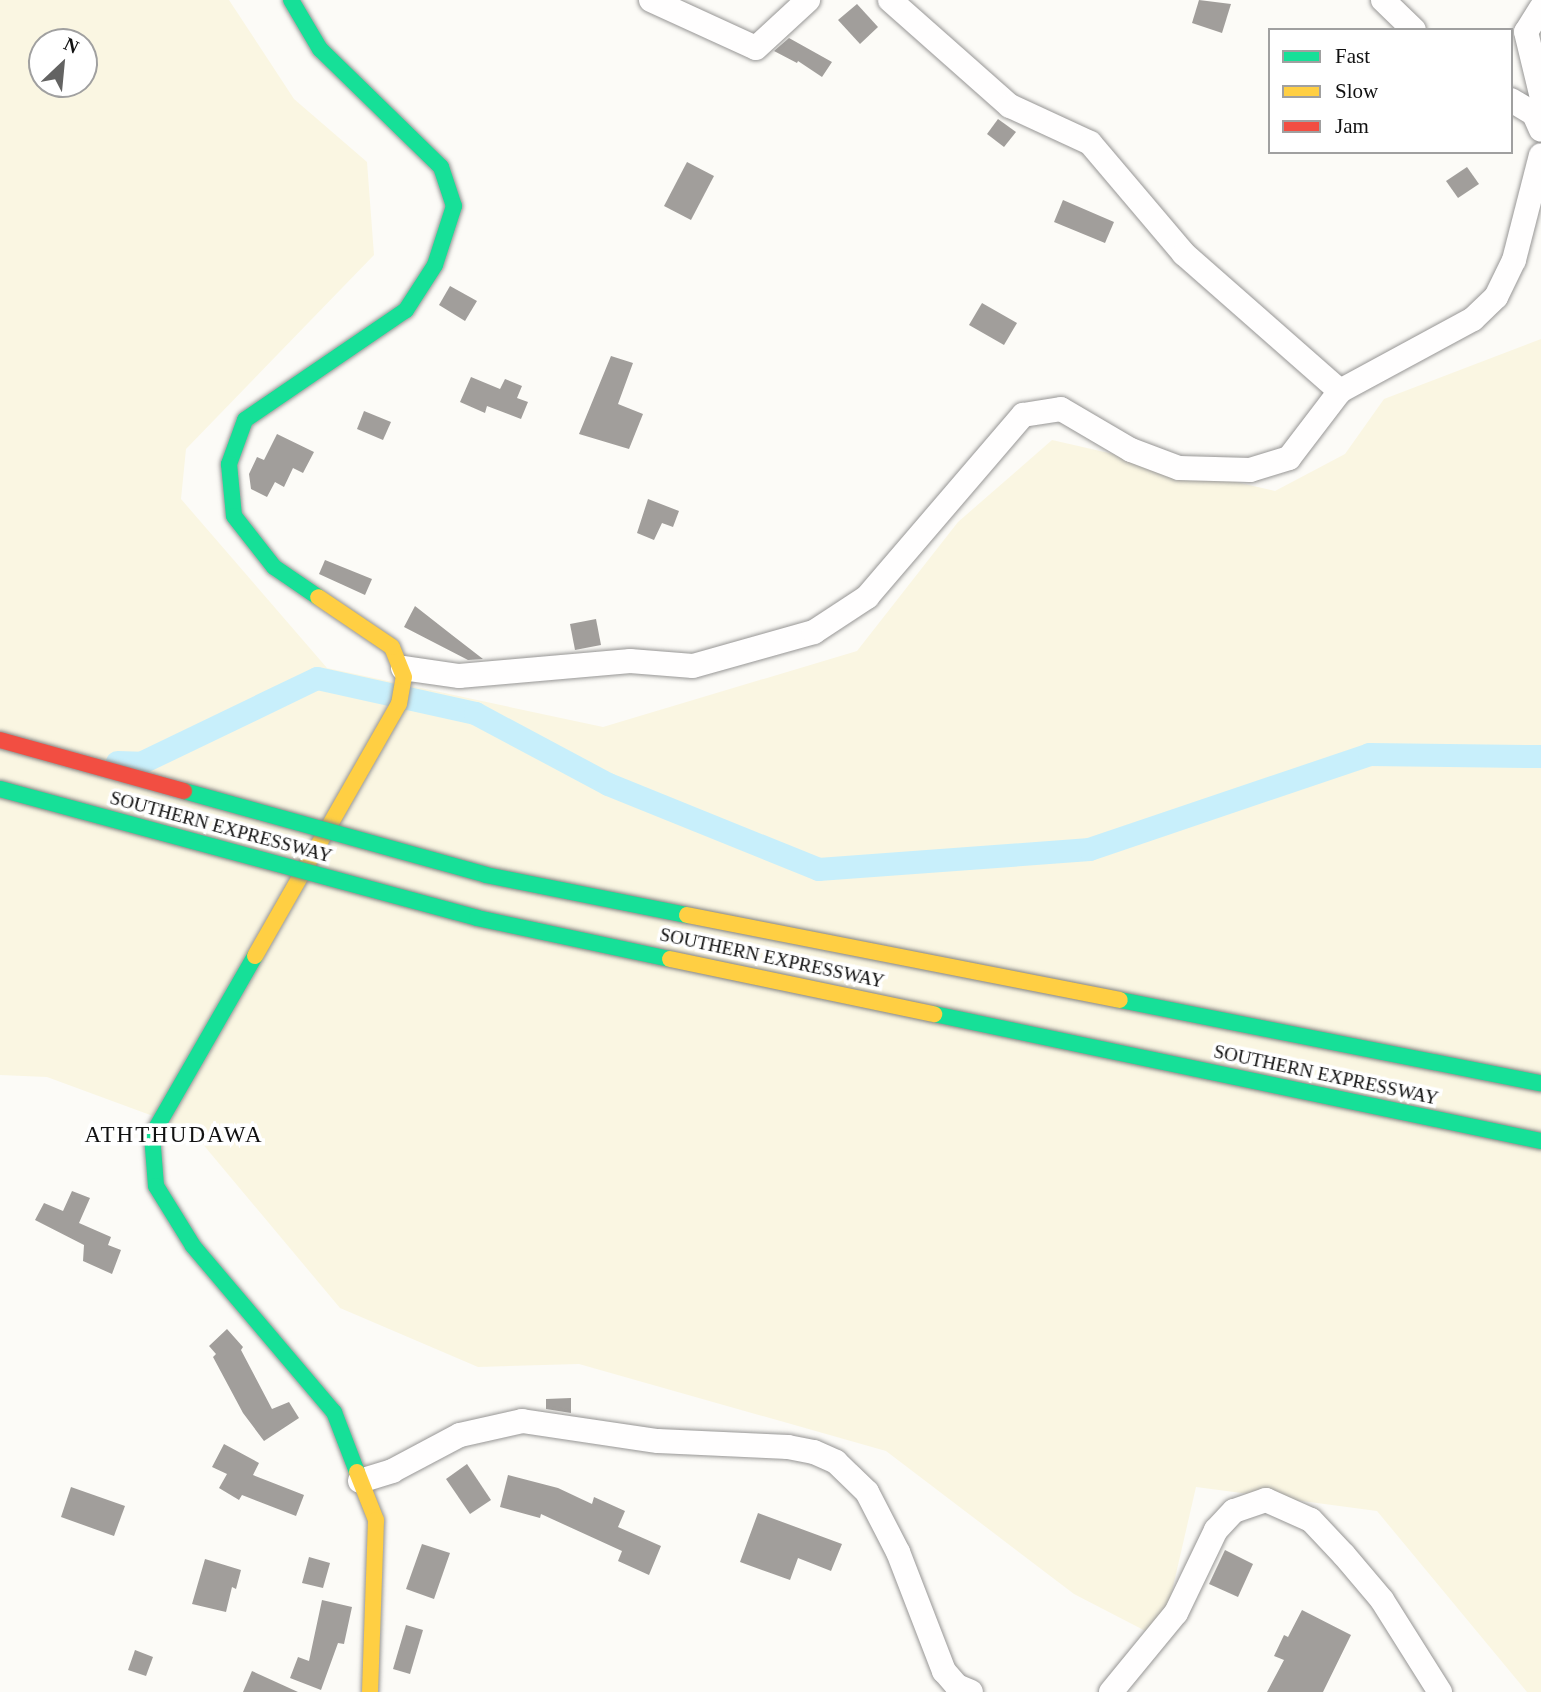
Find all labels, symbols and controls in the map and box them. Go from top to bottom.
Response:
north arrow [28,28,98,98]
legend [1268,28,1513,154]
text: N [61,33,82,58]
text: Fast [1335,44,1370,68]
text: Slow [1335,79,1378,103]
text: Jam [1335,114,1369,138]
street label: SOUTHERN EXPRESSWAY [107,786,335,868]
street label: SOUTHERN EXPRESSWAY [658,923,886,993]
street label: SOUTHERN EXPRESSWAY [1212,1040,1440,1110]
district label: ATHTHUDAWA [86,1121,262,1149]

